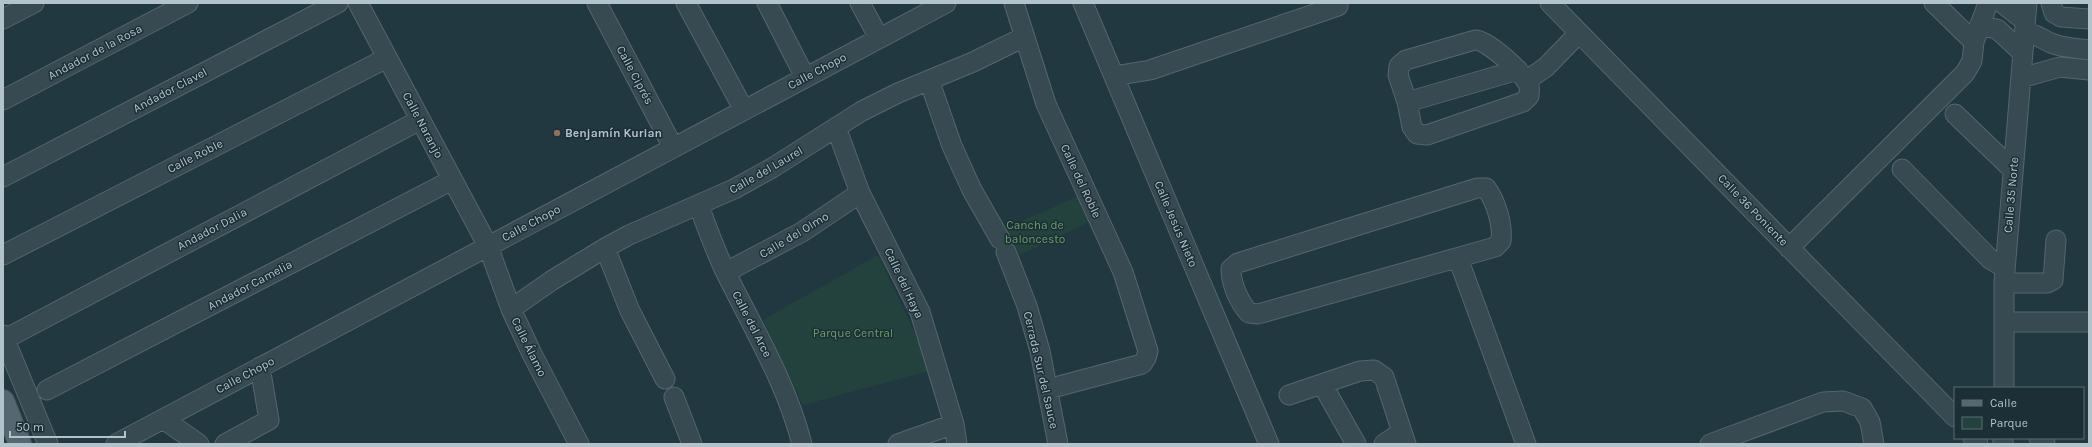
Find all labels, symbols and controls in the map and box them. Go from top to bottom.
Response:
street label: Andador de la Rosa [46,21,144,83]
street label: Calle Ciprés [614,43,656,107]
street label: Calle Chopo [785,50,849,92]
street label: Andador Clavel [131,65,209,115]
street label: Calle Naranjo [400,89,446,161]
place label: Benjamín Kurian [565,126,662,140]
marker: Benjamín Kurian [552,128,562,138]
street label: Calle Roble [165,136,225,176]
street label: Calle del Roble [1058,142,1104,220]
street label: Calle del Laurel [727,143,805,197]
street label: Calle 35 Norte [2001,156,2021,234]
street label: Calle 36 Poniente [1715,171,1791,249]
street label: Calle Jesús Nieto [1151,179,1201,269]
street label: Calle Chopo [499,202,563,244]
street label: Andador Dalia [175,205,249,253]
street label: Calle del Olmo [757,209,831,261]
park label: Cancha de baloncesto [1005,218,1065,246]
street label: Calle del Haya [882,246,926,320]
street label: Andador Camelia [205,257,295,313]
street label: Calle del Arce [729,288,775,360]
street label: Cerrada Sur del Sauce [1021,310,1061,430]
street label: Calle Álamo [509,315,550,379]
park label: Parque Central [813,326,893,340]
street label: Calle Chopo [213,354,277,396]
legend [1954,387,2084,439]
text: Calle [1990,396,2017,410]
scale bar [10,413,125,439]
text: Parque [1990,416,2028,430]
text: 50 m [16,420,44,434]

